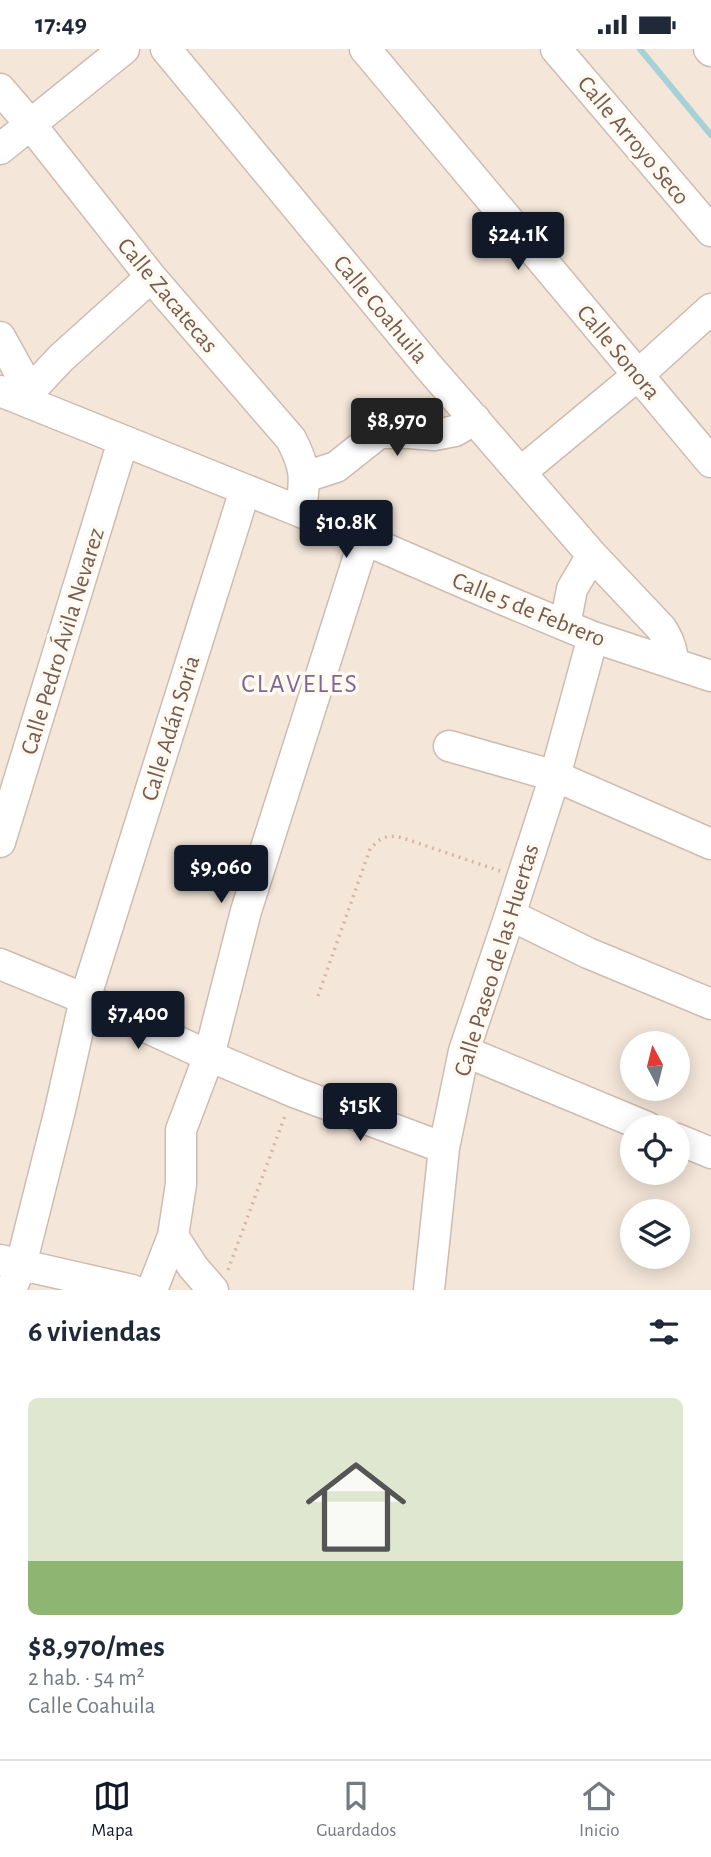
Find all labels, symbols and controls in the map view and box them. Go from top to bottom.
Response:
text: 17:49 [35,11,87,37]
street label: Calle Arroyo Seco [573,72,694,209]
pin: $24.1K [461,213,575,272]
text: $24.1K [488,223,548,246]
street label: Calle Zacatecas [113,234,222,358]
street label: Calle Coahuila [328,251,432,368]
street label: Calle Sonora [572,301,665,405]
pin: $8,970 [340,399,454,458]
text: $8,970 [367,409,427,432]
pin: $10.8K [289,501,403,560]
text: $10.8K [316,511,376,534]
street label: Calle Pedro Ávila Nevarez [15,524,109,757]
street label: Calle 5 de Febrero [449,568,609,652]
street label: Calle Adán Soria [137,653,204,804]
district label: CLAVELES [241,671,359,697]
street label: Calle Paseo de las Huertas [450,841,544,1079]
pin: $9,060 [164,845,278,905]
text: $9,060 [190,856,252,879]
pin: $7,400 [81,991,195,1051]
text: $7,400 [107,1002,169,1025]
north arrow [620,1031,690,1101]
map controls [620,1031,690,1269]
pin: $15K [319,1083,401,1143]
text: $15K [339,1094,381,1117]
button: locate [620,1115,690,1185]
button: layers [620,1199,690,1269]
icon: filters [645,1313,683,1351]
text: 6 viviendas [28,1317,161,1347]
icon: home [293,1444,419,1570]
text: $8,970/mes [28,1632,165,1662]
text: 2 hab. · 54 m² [28,1667,145,1690]
text: Calle Coahuila [28,1695,155,1718]
tab: Mapa [91,1777,133,1842]
tab: Guardados [316,1777,396,1842]
tab: Inicio [579,1777,620,1842]

